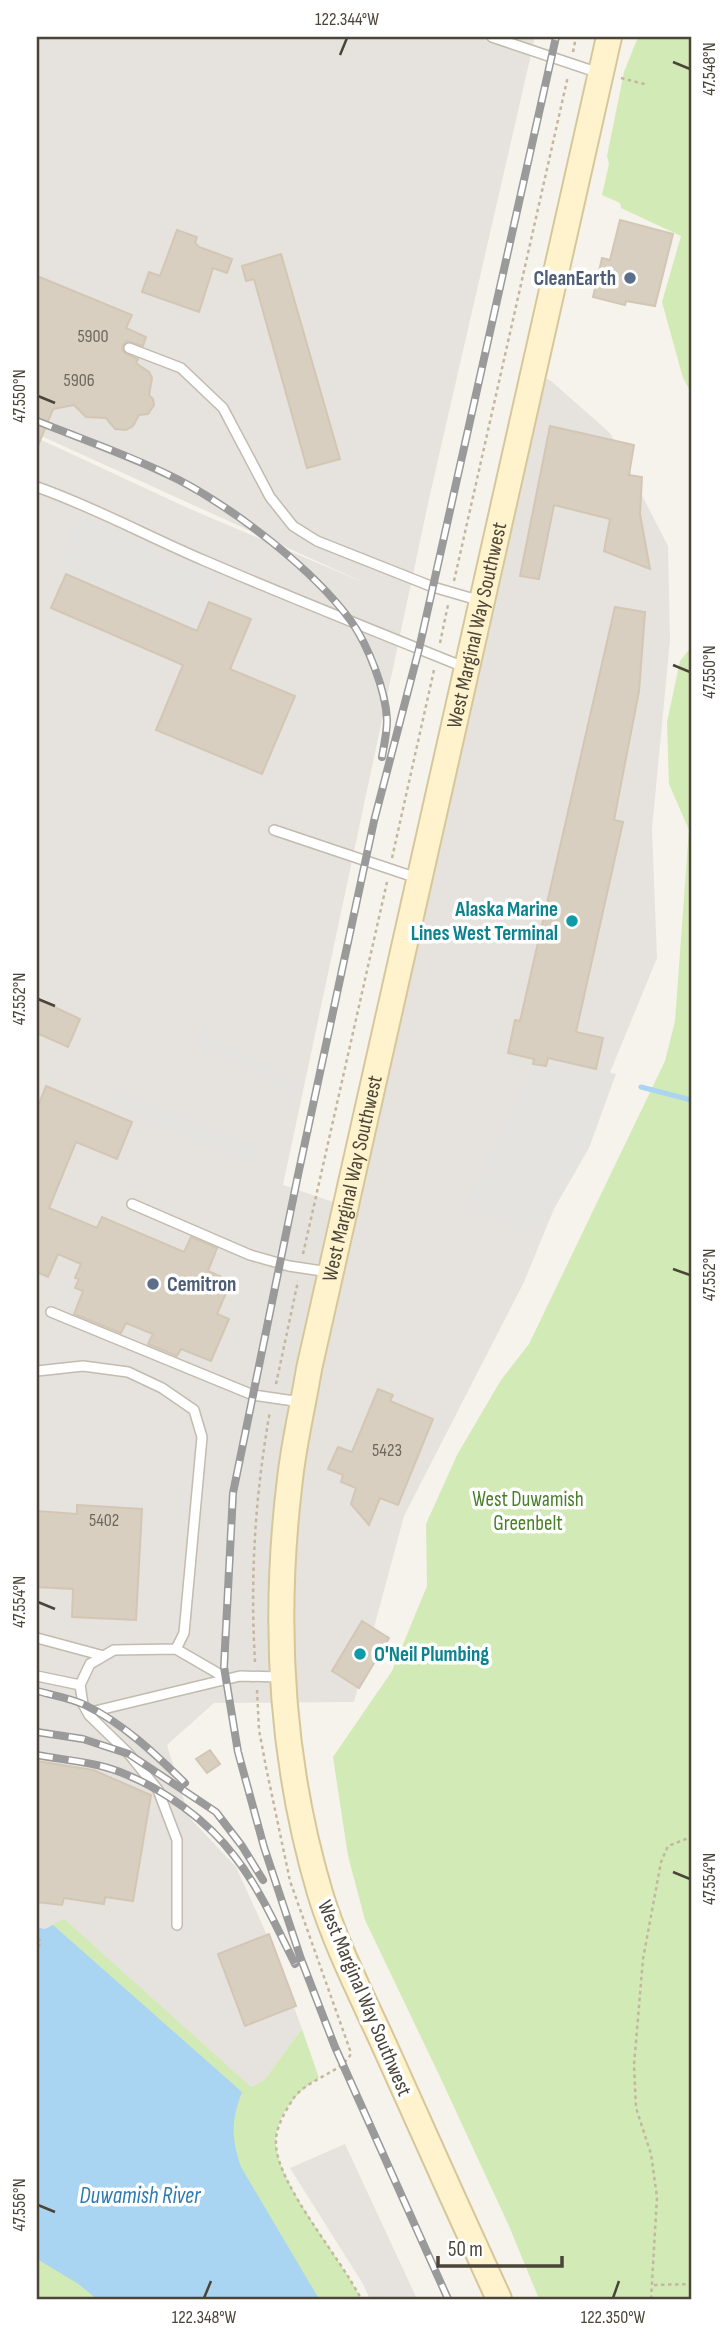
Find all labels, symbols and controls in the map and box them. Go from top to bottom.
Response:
text: 122.344°W [315,9,379,30]
text: 47.548°N [699,42,720,96]
place label: CleanEarth [533,266,616,291]
marker: CleanEarth [622,270,638,286]
house number: 5900 [77,326,109,347]
text: 47.550°N [9,369,30,423]
house number: 5906 [63,370,95,391]
street label: West Marginal Way Southwest [442,520,512,731]
text: 47.550°N [699,645,720,699]
place label: Alaska Marine Lines West Terminal [411,897,558,946]
marker: Alaska Marine Lines West Terminal [564,913,580,929]
text: 47.552°N [9,973,30,1025]
street label: West Marginal Way Southwest [317,1073,388,1284]
text: 47.552°N [699,1249,720,1301]
place label: Cemitron [167,1272,236,1297]
marker: Cemitron [145,1276,161,1292]
house number: 5423 [372,1440,402,1461]
park label: West Duwamish Greenbelt [472,1487,584,1536]
house number: 5402 [89,1510,119,1531]
text: 47.554°N [9,1576,30,1628]
place label: O'Neil Plumbing [374,1642,489,1667]
marker: O'Neil Plumbing [352,1646,368,1662]
text: 47.554°N [699,1853,720,1905]
street label: West Marginal Way Southwest [312,1897,417,2100]
text: 47.556°N [9,2178,30,2232]
water label: Duwamish River [80,2182,202,2210]
scale bar [438,2224,562,2268]
text: 50 m [448,2237,483,2262]
text: 122.348°W [172,2307,237,2328]
text: 122.350°W [581,2307,646,2328]

